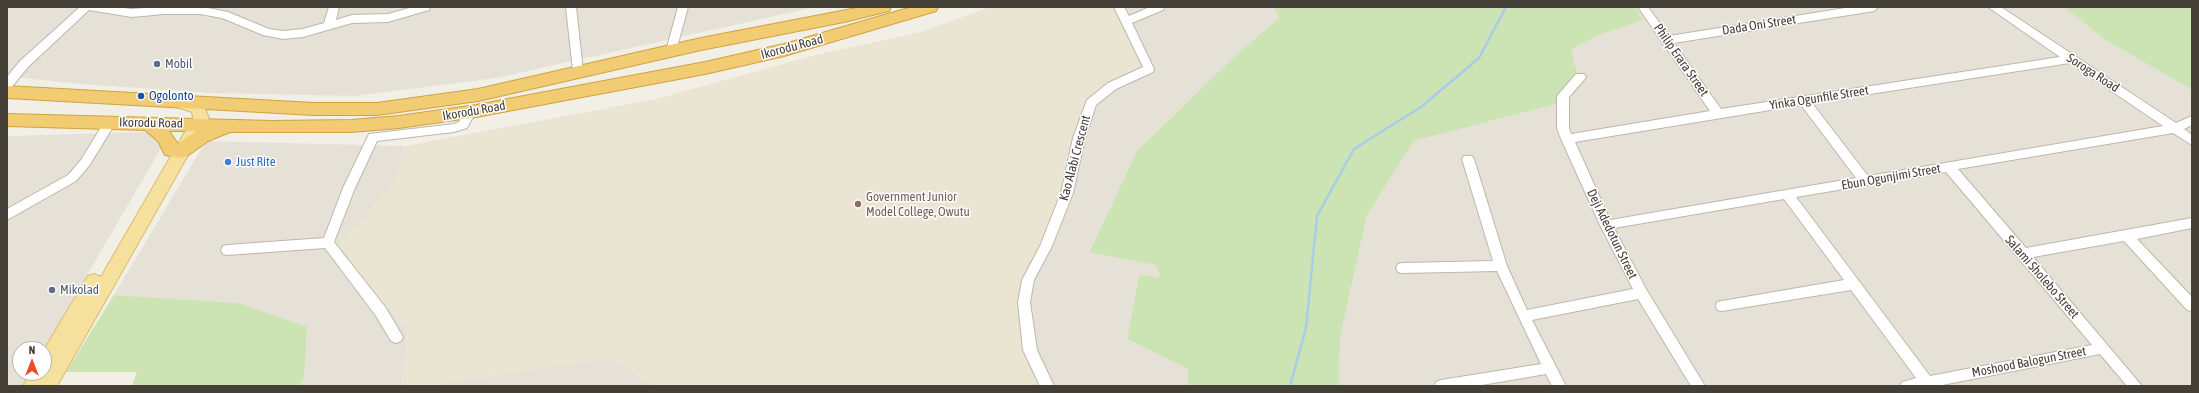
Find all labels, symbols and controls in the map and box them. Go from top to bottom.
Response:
street label: Dada Oni Street [1721,11,1797,39]
street label: Philip Erara Street [1650,21,1712,99]
street label: Ikorodu Road [759,31,825,63]
street label: Soroga Road [2064,50,2122,96]
place label: Mobil [165,56,192,72]
marker: Mobil [152,59,162,69]
street label: Yinka Ogunfile Street [1768,82,1870,114]
place label: Ogolonto [149,88,193,104]
marker: Ogolonto [136,91,146,101]
street label: Ikorodu Road [441,98,507,124]
street label: Kao Alabi Crescent [1056,114,1094,202]
street label: Ikorodu Road [119,115,183,131]
place label: Just Rite [236,154,276,170]
marker: Just Rite [223,157,233,167]
street label: Ebun Ogunjimi Street [1840,161,1942,193]
street label: Deji Adedotun Street [1583,186,1641,282]
place label: Government Junior Model College, Owutu [866,189,970,220]
marker: Government Junior Model College, Owutu [853,199,863,209]
street label: Salami Sholebo Street [2002,232,2082,322]
place label: Mikolad [60,282,99,298]
marker: Mikolad [47,285,57,295]
north arrow [12,341,52,381]
street label: Moshood Balogun Street [1971,343,2087,381]
text: N [29,344,35,356]

